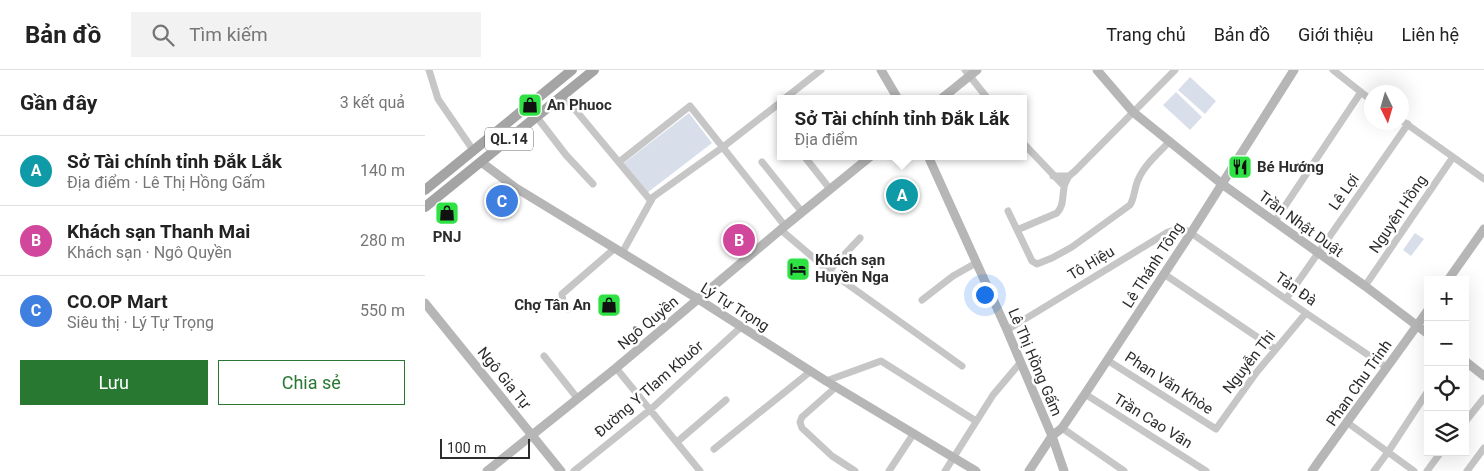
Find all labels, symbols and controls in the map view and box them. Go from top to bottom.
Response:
search box [131,12,481,57]
text: Bản đồ [25,21,101,49]
icon: search [149,21,177,49]
text: Tìm kiếm [189,23,268,46]
text: Trang chủ [1106,24,1186,45]
text: Bản đồ [1214,24,1270,45]
text: Giới thiệu [1298,24,1374,45]
text: Liên hệ [1402,24,1459,45]
north arrow [1364,85,1409,130]
text: Gần đây [20,91,97,115]
shop icon: An Phuoc [517,92,543,118]
text: 3 kết quả [340,93,405,112]
popup [777,95,1027,160]
place label: An Phuoc [547,96,612,114]
text: Sở Tài chính tỉnh Đắk Lắk [795,107,1009,130]
road number: QL.14 [485,128,533,150]
text: Địa điểm [795,130,858,149]
text: Sở Tài chính tỉnh Đắk Lắk [67,150,282,173]
restaurant icon: Bé Hướng [1227,154,1253,180]
place label: Bé Hướng [1257,158,1324,176]
text: A [31,161,41,180]
text: 140 m [360,161,405,180]
street label: Lê Lợi [1325,170,1363,214]
street label: Nguyên Hồng [1365,172,1431,256]
text: Địa điểm · Lê Thị Hồng Gấm [67,173,265,192]
pin: A [886,176,918,214]
pin: C [486,182,518,220]
street label: Trần Nhật Duật [1255,187,1347,261]
shop icon: PNJ [434,200,460,226]
street label: Lê Thánh Tông [1119,219,1187,311]
text: Khách sạn Thanh Mai [67,220,250,243]
pin: B [723,221,755,259]
place label: PNJ [433,228,461,246]
text: B [31,231,41,250]
text: 280 m [360,231,405,250]
street label: Tô Hiệu [1064,242,1118,284]
text: Khách sạn · Ngô Quyền [67,243,232,262]
place label: Khách sạn Huyền Nga [815,251,889,286]
hotel icon: Khách sạn Huyền Nga [785,256,811,282]
street label: Tản Đà [1272,268,1320,310]
map controls [1424,276,1469,456]
button: + [1424,276,1469,321]
street label: Lý Tự Trọng [697,279,773,335]
your location [972,282,998,308]
text: CO.OP Mart [67,290,168,313]
shop icon: Chợ Tân An [596,292,622,318]
street label: Ngô Quyền [614,293,682,353]
place label: Chợ Tân An [514,296,591,314]
text: C [31,301,41,320]
text: 550 m [360,301,405,320]
street label: Lê Thị Hồng Gấm [1004,305,1066,419]
text: Siêu thị · Lý Tự Trọng [67,313,214,332]
button: − [1424,321,1469,366]
street label: Nguyễn Thi [1219,327,1279,397]
street label: Phan Chu Trinh [1323,336,1395,430]
street label: Đường Y Tlam Kbuôr [591,337,707,441]
street label: Ngô Gia Tự [474,343,535,413]
street label: Phan Văn Khòe [1122,348,1216,418]
button: Lưu [20,360,208,405]
button: Chia sẻ [218,360,405,405]
button: locate [1424,366,1469,411]
street label: Trần Cao Vân [1110,390,1196,452]
button: layers [1424,411,1469,456]
scale bar [440,436,530,459]
text: 100 m [447,440,486,456]

